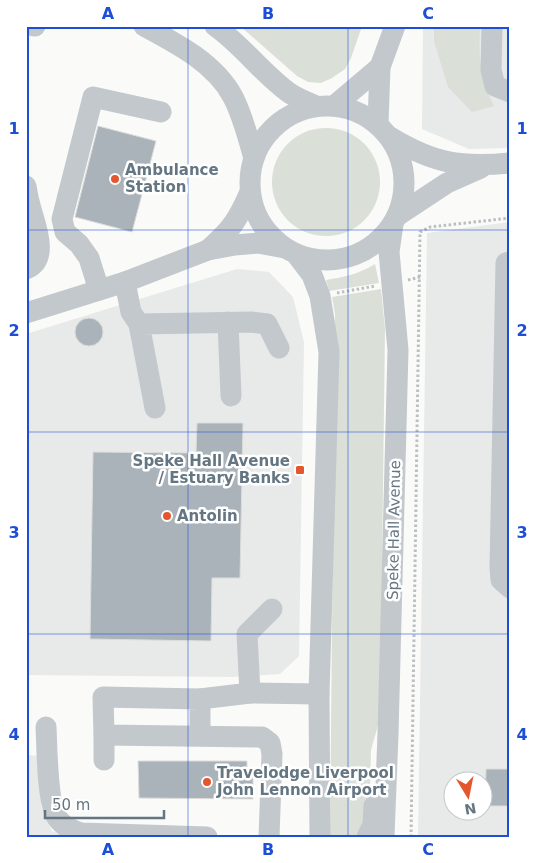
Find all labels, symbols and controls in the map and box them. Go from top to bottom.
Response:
text: A [102,4,115,23]
text: B [262,4,274,23]
text: C [422,4,434,23]
text: 1 [8,119,20,138]
text: 1 [516,119,528,138]
place label: Ambulance Station [125,161,219,196]
marker: Ambulance Station [109,173,121,185]
text: 2 [8,321,20,340]
text: 2 [516,321,528,340]
place label: Speke Hall Avenue / Estuary Banks [133,452,290,487]
street label: Speke Hall Avenue [384,460,404,600]
marker: Speke Hall Avenue / Estuary Banks [294,464,306,476]
place label: Antolin [177,507,238,525]
marker: Antolin [161,510,173,522]
text: 3 [8,523,20,542]
text: 3 [516,523,528,542]
text: 4 [8,725,20,744]
text: 4 [516,725,528,744]
place label: Travelodge Liverpool John Lennon Airport [216,764,394,799]
north arrow [444,770,494,820]
marker: Travelodge Liverpool John Lennon Airport [201,776,213,788]
scale bar [45,788,164,820]
text: 50 m [52,796,90,814]
text: N [463,800,477,818]
text: A [102,840,115,859]
text: B [262,840,274,859]
text: C [422,840,434,859]

